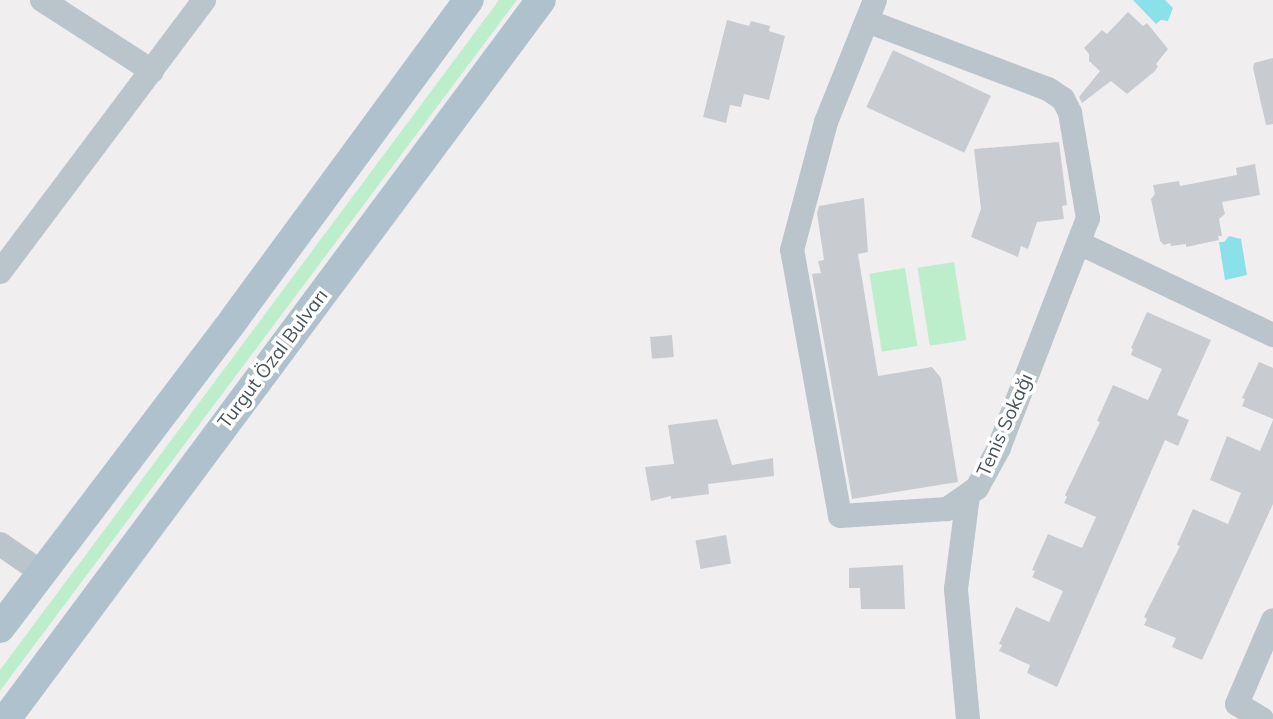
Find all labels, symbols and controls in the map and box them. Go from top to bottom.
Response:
street label: Turgut Özal Bulvarı [213,285,333,433]
street label: Tenis Sokağı [972,370,1038,480]

